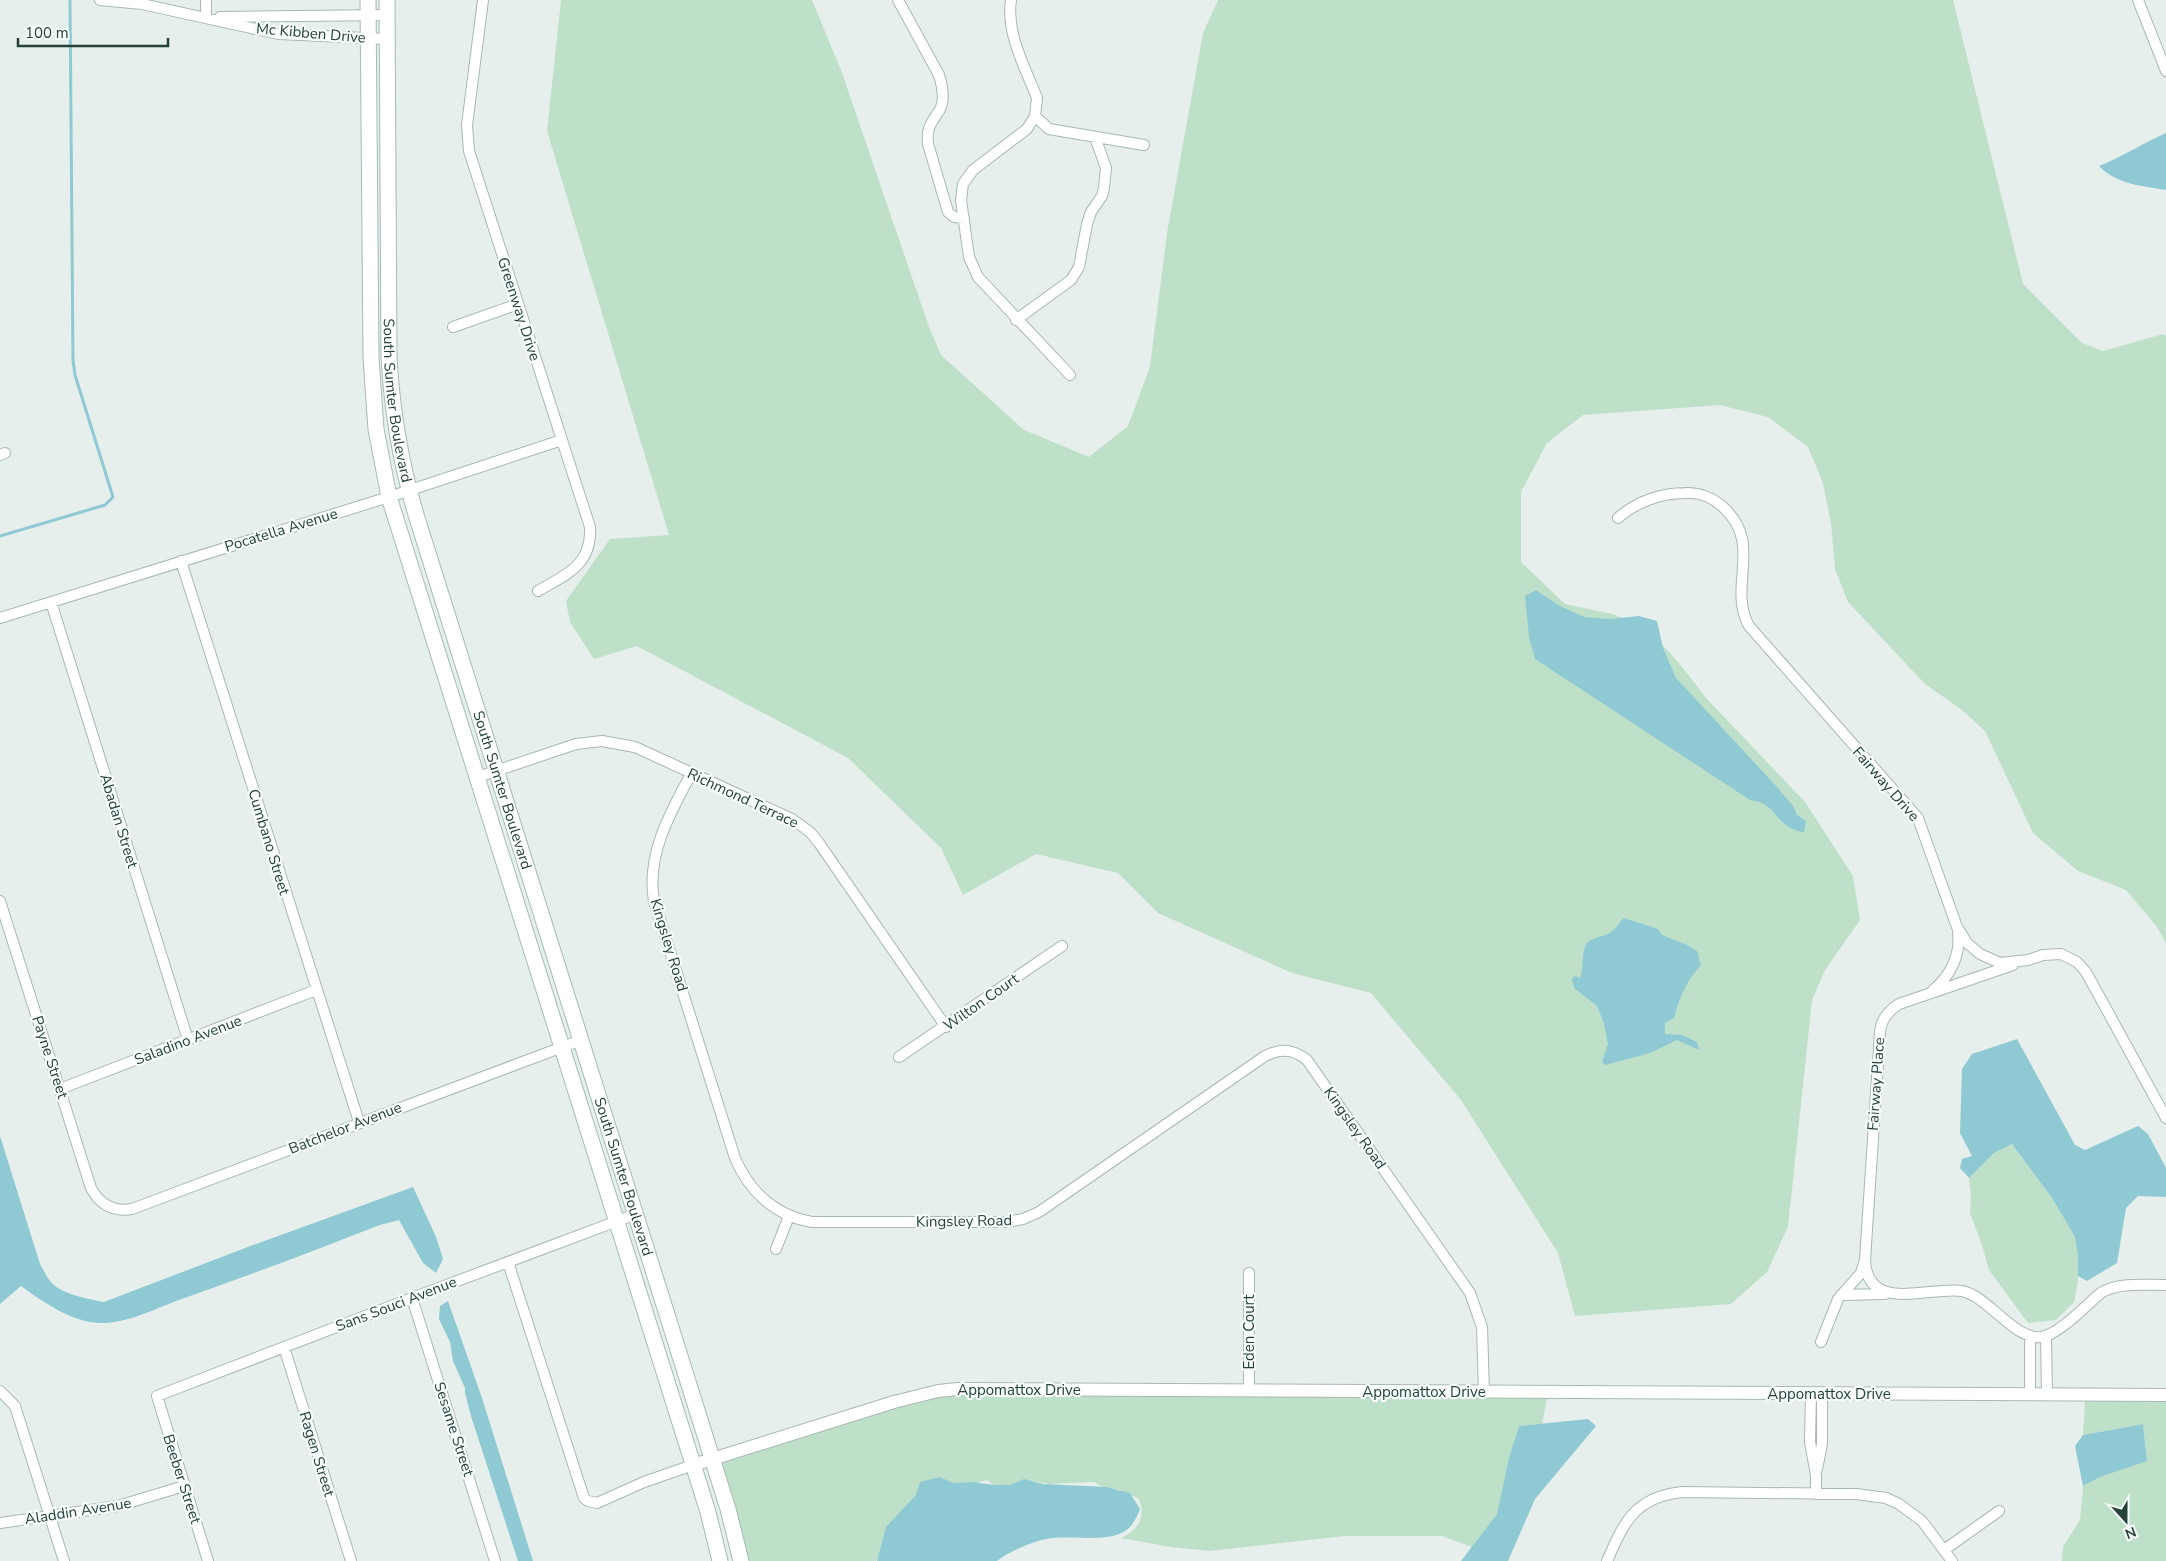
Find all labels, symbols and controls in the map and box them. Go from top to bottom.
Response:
scale bar [18,15,168,47]
street label: Mc Kibben Drive [255,18,367,48]
text: 100 m [25,23,69,43]
street label: Greenway Drive [493,255,545,363]
street label: South Sumter Boulevard [379,318,417,484]
street label: Pocatella Avenue [222,503,340,557]
street label: South Sumter Boulevard [468,708,537,872]
street label: Fairway Drive [1848,742,1924,826]
street label: Richmond Terrace [684,763,802,833]
street label: Abadan Street [95,771,143,871]
street label: Cumbano Street [243,787,295,898]
street label: Kingsley Road [645,896,693,994]
street label: Wilton Court [939,968,1023,1035]
street label: Saladino Avenue [131,1010,245,1070]
street label: Payne Street [27,1013,73,1102]
street label: Fairway Place [1863,1037,1889,1131]
street label: Kingsley Road [1319,1083,1391,1173]
street label: South Sumter Boulevard [589,1095,658,1258]
street label: Batchelor Avenue [286,1097,404,1159]
street label: Kingsley Road [916,1210,1012,1232]
street label: Sans Souci Avenue [333,1272,459,1336]
street label: Eden Court [1239,1294,1259,1370]
street label: Sesame Street [429,1379,479,1479]
street label: Appomattox Drive [957,1380,1081,1400]
street label: Appomattox Drive [1362,1382,1486,1402]
street label: Appomattox Drive [1767,1384,1891,1404]
street label: Ragen Street [295,1409,340,1500]
street label: Beeber Street [158,1432,206,1527]
street label: Aladdin Avenue [23,1493,133,1529]
north arrow [2101,1496,2151,1546]
text: N [2122,1522,2139,1543]

